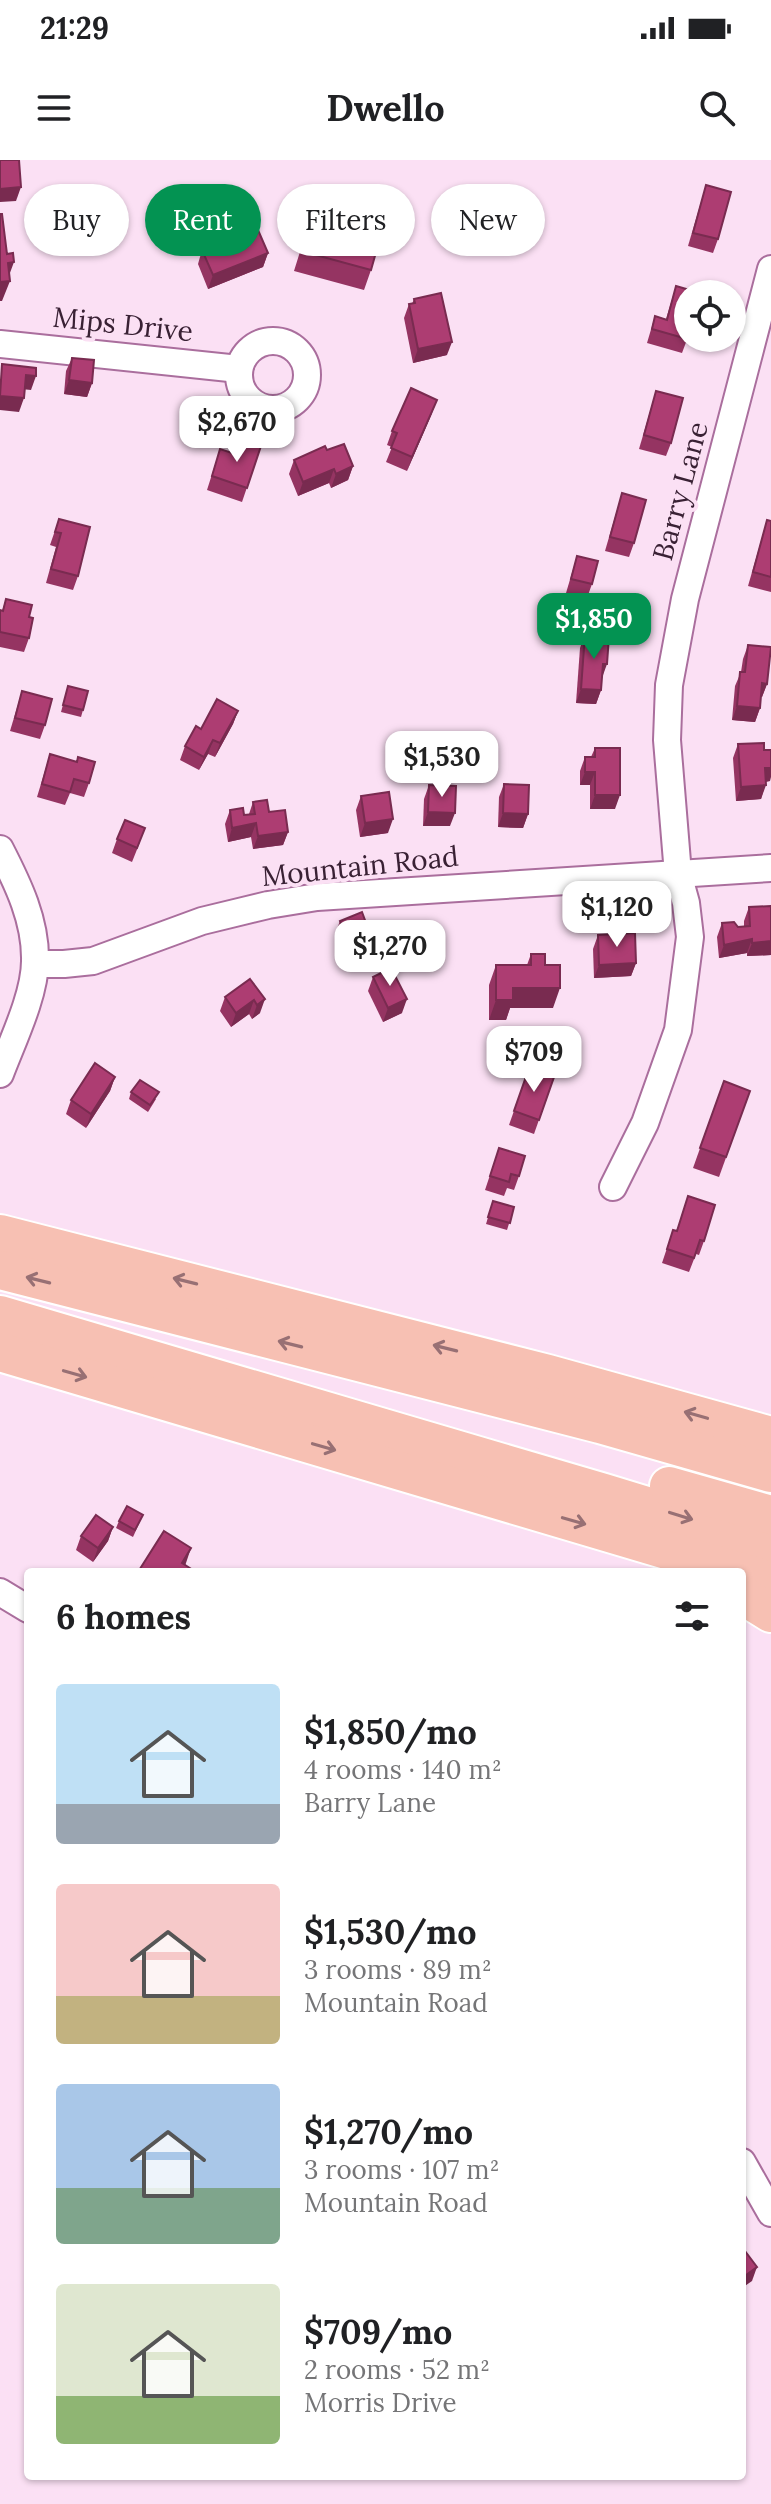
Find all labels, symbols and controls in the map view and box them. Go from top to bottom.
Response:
text: 21:29 [40,9,109,47]
text: Dwello [326,85,445,131]
icon: menu [32,86,76,130]
icon: search [695,86,739,130]
chip: Buy [24,184,129,256]
chip: Rent [145,184,261,256]
chip: Filters [277,184,415,256]
chip: New [431,184,545,256]
map controls [674,280,746,352]
button: locate [674,280,746,352]
street label: Mips Drive [51,299,195,349]
pin: $2,670 [172,396,302,464]
text: $2,670 [197,405,277,438]
street label: Barry Lane [644,418,716,564]
pin: $1,850 [529,593,659,661]
text: $1,850 [555,602,633,635]
pin: $1,530 [377,731,507,799]
text: $1,530 [403,740,481,773]
street label: Mountain Road [260,838,460,894]
pin: $1,120 [552,881,682,949]
text: $1,120 [580,890,654,923]
pin: $1,270 [325,920,455,988]
text: $1,270 [353,929,427,962]
pin: $709 [487,1026,581,1094]
text: $709 [505,1035,564,1068]
one-way arrow [26,1271,52,1286]
one-way arrow [173,1273,199,1288]
one-way arrow [278,1336,303,1351]
one-way arrow [432,1339,458,1354]
one-way arrow [61,1367,87,1382]
one-way arrow [684,1407,710,1422]
one-way arrow [311,1440,337,1455]
one-way arrow [668,1510,693,1524]
one-way arrow [560,1514,586,1529]
icon: filters [670,1594,714,1638]
text: 6 homes [56,1595,191,1638]
text: $1,850/mo [304,1710,477,1753]
icon: home [120,1716,216,1812]
text: 4 rooms · 140 m² [304,1753,502,1786]
text: Barry Lane [304,1786,436,1819]
text: $1,530/mo [304,1910,476,1953]
icon: home [120,1916,216,2012]
text: 3 rooms · 89 m² [304,1953,492,1986]
text: Mountain Road [304,1986,488,2019]
text: $1,270/mo [304,2110,473,2153]
icon: home [120,2116,216,2212]
text: 3 rooms · 107 m² [304,2153,499,2186]
text: Mountain Road [304,2186,488,2219]
text: $709/mo [304,2310,452,2353]
icon: home [120,2316,216,2412]
text: 2 rooms · 52 m² [304,2353,490,2386]
text: Morris Drive [304,2386,457,2419]

